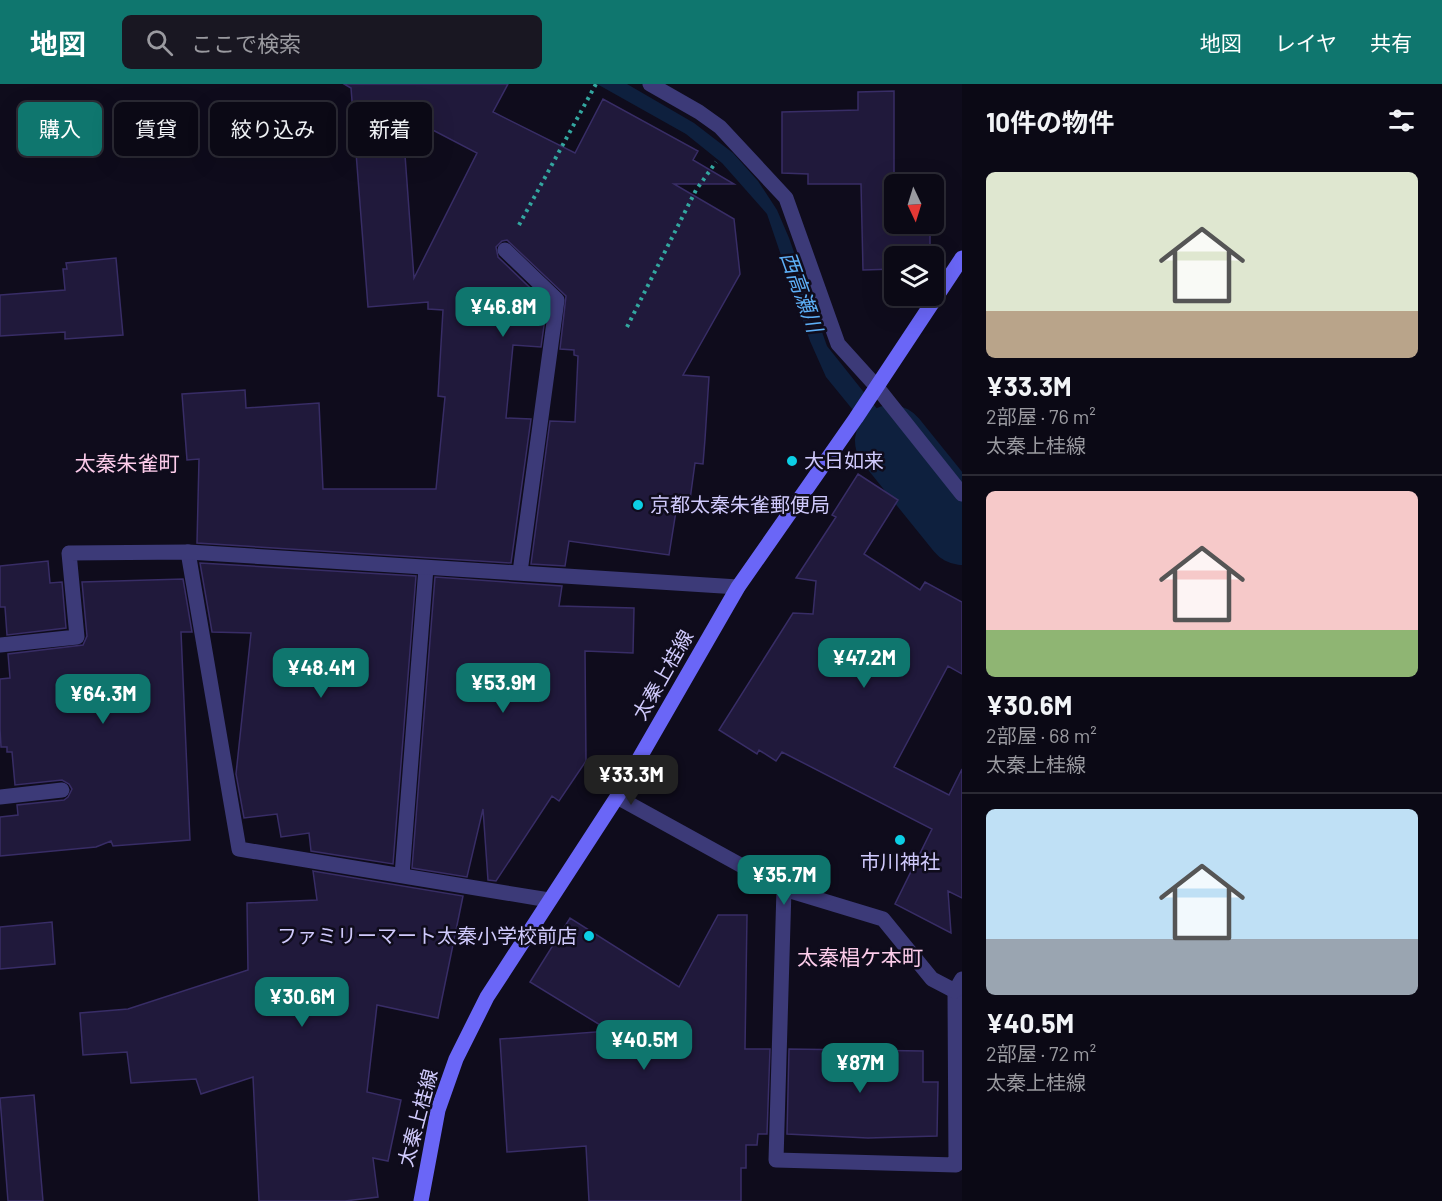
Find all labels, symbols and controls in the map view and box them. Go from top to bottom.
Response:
search box [122,15,542,69]
text: 地図 [30,26,86,60]
icon: search [143,26,176,59]
text: ここで検索 [191,30,301,56]
text: 地図 [1200,30,1242,55]
text: レイヤ [1275,30,1337,55]
text: 共有 [1370,30,1412,55]
chip: 購入 [18,102,102,156]
chip: 賃貸 [114,102,198,156]
chip: 絞り込み [210,102,336,156]
chip: 新着 [348,102,432,156]
icon: filters [1385,104,1418,137]
text: 10件の物件 [986,106,1114,137]
north arrow [884,174,944,234]
map controls [884,174,944,306]
icon: home [1148,211,1256,319]
button: layers [884,246,944,306]
water label: 西高瀬川 [776,248,829,337]
pin: ¥46.8M [454,287,552,338]
text: ¥46.8M [469,294,537,318]
text: ¥33.3M [986,370,1072,401]
text: 2部屋 · 76 m² [986,404,1096,428]
text: 太秦上桂線 [986,433,1086,457]
place label: 大日如来 [804,448,884,472]
district label: 太秦朱雀町 [75,450,180,475]
marker: 大日如来 [785,454,799,468]
place label: 京都太秦朱雀郵便局 [650,492,830,516]
marker: 京都太秦朱雀郵便局 [631,498,645,512]
icon: home [1148,530,1256,638]
street label: 太秦上桂線 [627,625,698,724]
pin: ¥47.2M [815,638,913,689]
text: ¥47.2M [832,645,896,669]
pin: ¥48.4M [272,648,370,699]
text: ¥48.4M [287,655,355,679]
pin: ¥53.9M [454,663,552,714]
text: ¥53.9M [470,670,536,694]
pin: ¥64.3M [54,674,152,725]
text: ¥64.3M [69,681,137,705]
text: ¥30.6M [986,689,1072,720]
text: 2部屋 · 68 m² [986,723,1097,747]
text: 太秦上桂線 [986,752,1086,776]
pin: ¥33.3M [582,755,680,806]
text: ¥33.3M [598,762,664,786]
marker: 市川神社 [893,833,907,847]
icon: home [1148,848,1256,956]
place label: 市川神社 [860,849,940,873]
pin: ¥35.7M [735,855,833,906]
text: ¥35.7M [752,862,816,886]
place label: ファミリーマート太秦小学校前店 [277,923,577,947]
marker: ファミリーマート太秦小学校前店 [582,929,596,943]
district label: 太秦椙ケ本町 [797,944,923,969]
pin: ¥30.6M [253,977,351,1028]
text: ¥30.6M [269,984,335,1008]
text: ¥40.5M [986,1007,1074,1038]
pin: ¥40.5M [595,1020,693,1071]
text: ¥40.5M [610,1027,678,1051]
text: 2部屋 · 72 m² [986,1041,1096,1065]
pin: ¥87M [824,1043,896,1094]
text: ¥87M [836,1050,884,1074]
street label: 太秦上桂線 [393,1066,442,1169]
text: 太秦上桂線 [986,1070,1086,1094]

